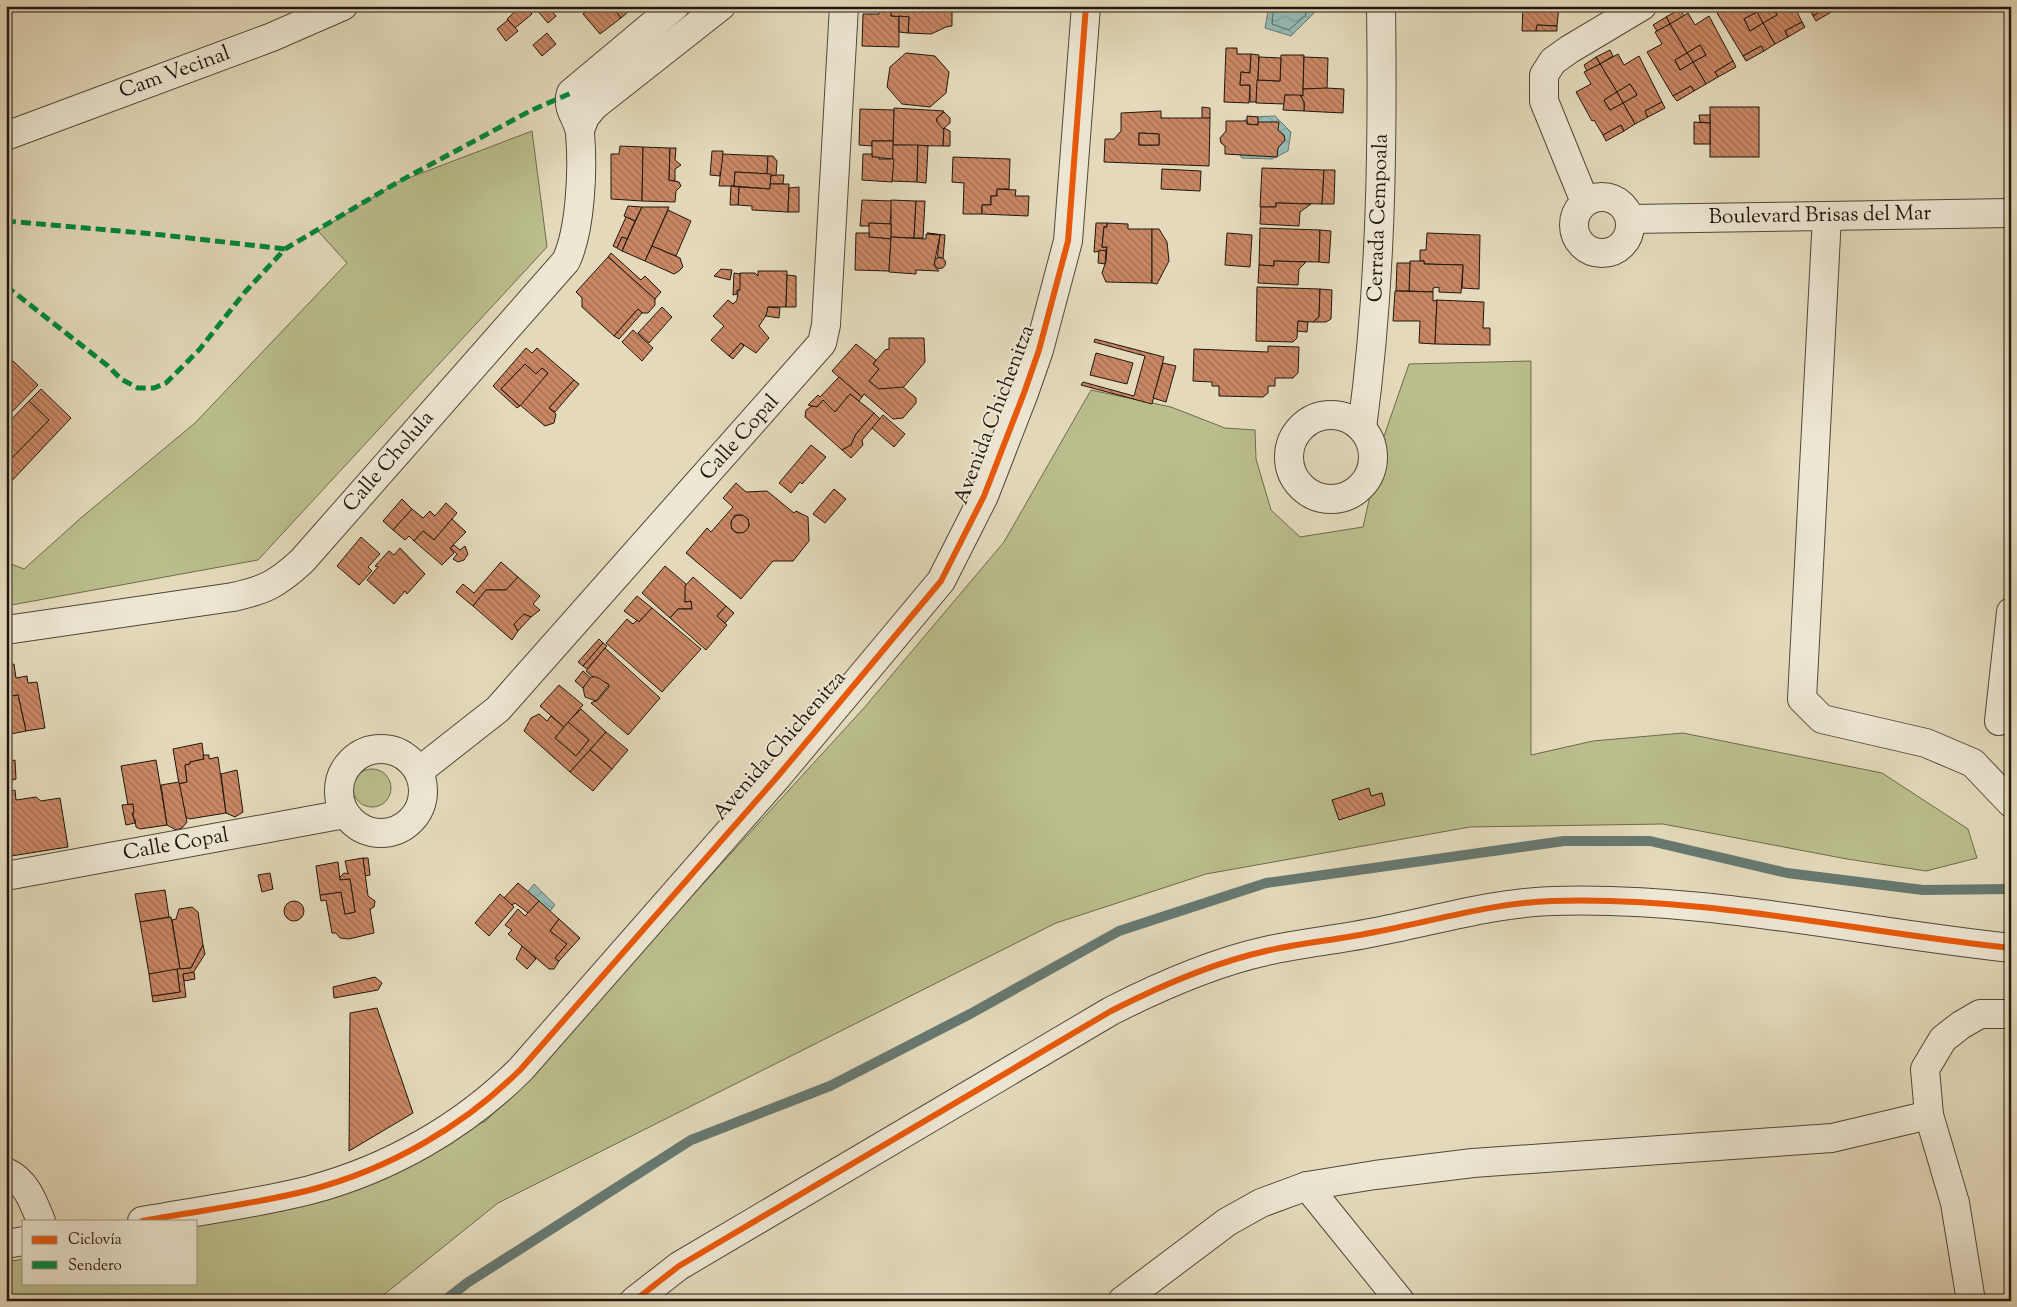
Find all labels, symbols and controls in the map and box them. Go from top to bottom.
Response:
street label: Cam Vecinal [115,39,235,107]
street label: Cerrada Cempoala [1361,133,1397,303]
street label: Boulevard Brisas del Mar [1709,199,1932,233]
street label: Avenida Chichenitza [947,321,1043,509]
street label: Calle Copal [693,388,787,488]
street label: Calle Cholula [336,404,442,519]
street label: Avenida Chichenitza [706,664,854,827]
street label: Calle Copal [121,821,231,869]
legend [22,1220,198,1284]
text: Ciclovía [68,1230,122,1251]
text: Sendero [68,1256,122,1277]

